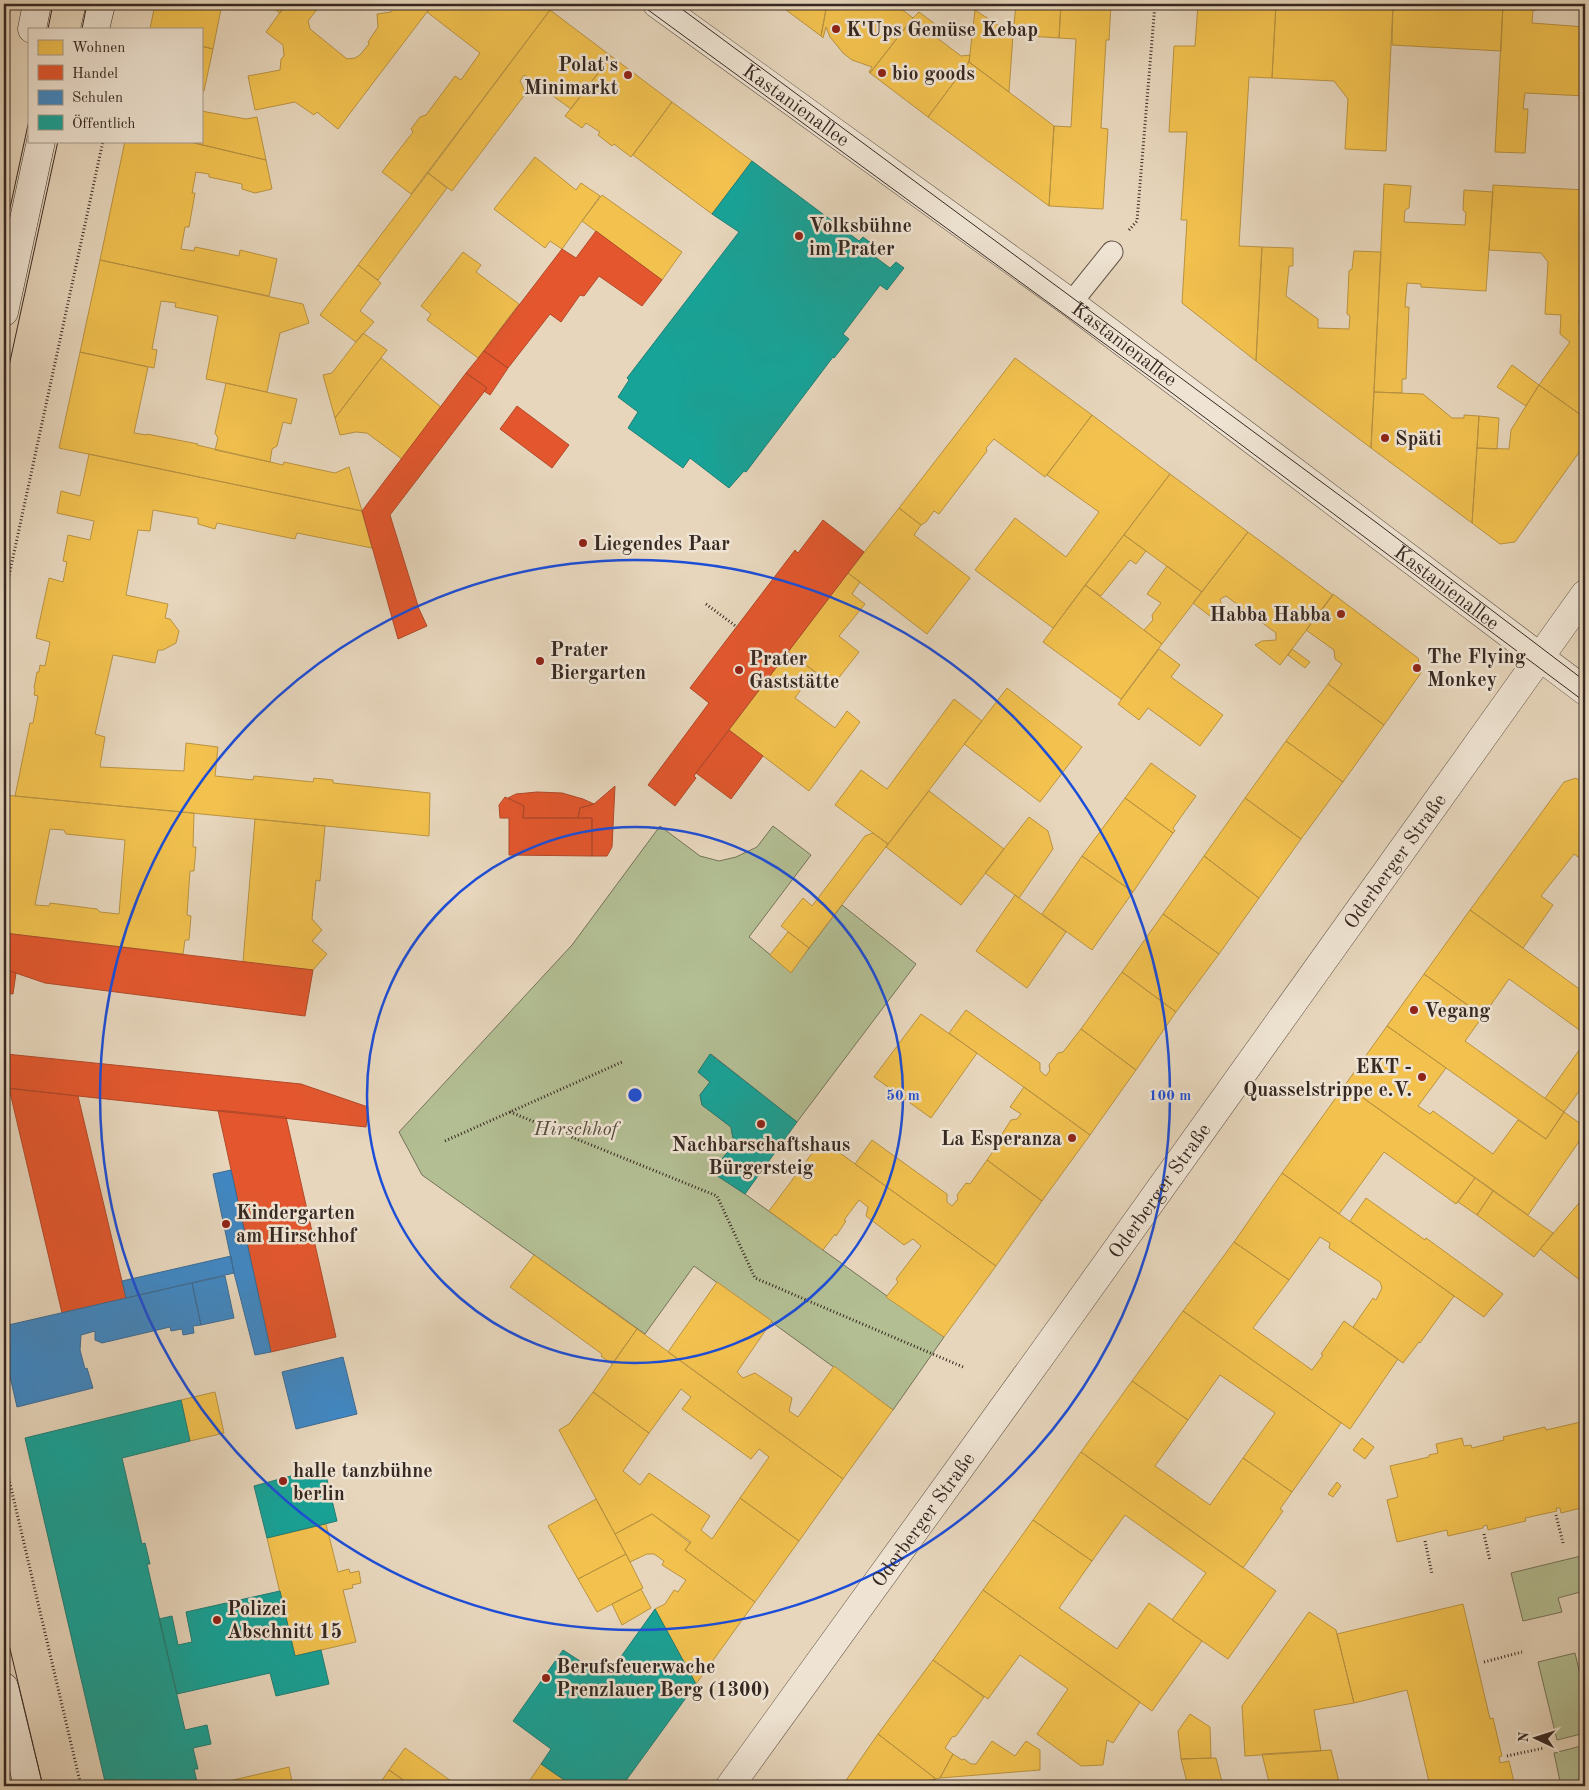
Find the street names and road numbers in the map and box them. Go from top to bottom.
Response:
street label: Kastanienallee [738,61,852,151]
street label: Kastanienallee [1067,299,1180,391]
street label: Kastanienallee [1390,543,1502,634]
street label: Oderberger Straße [1341,791,1451,933]
street label: Oderberger Straße [1106,1120,1215,1263]
street label: Oderberger Straße [869,1450,979,1591]

